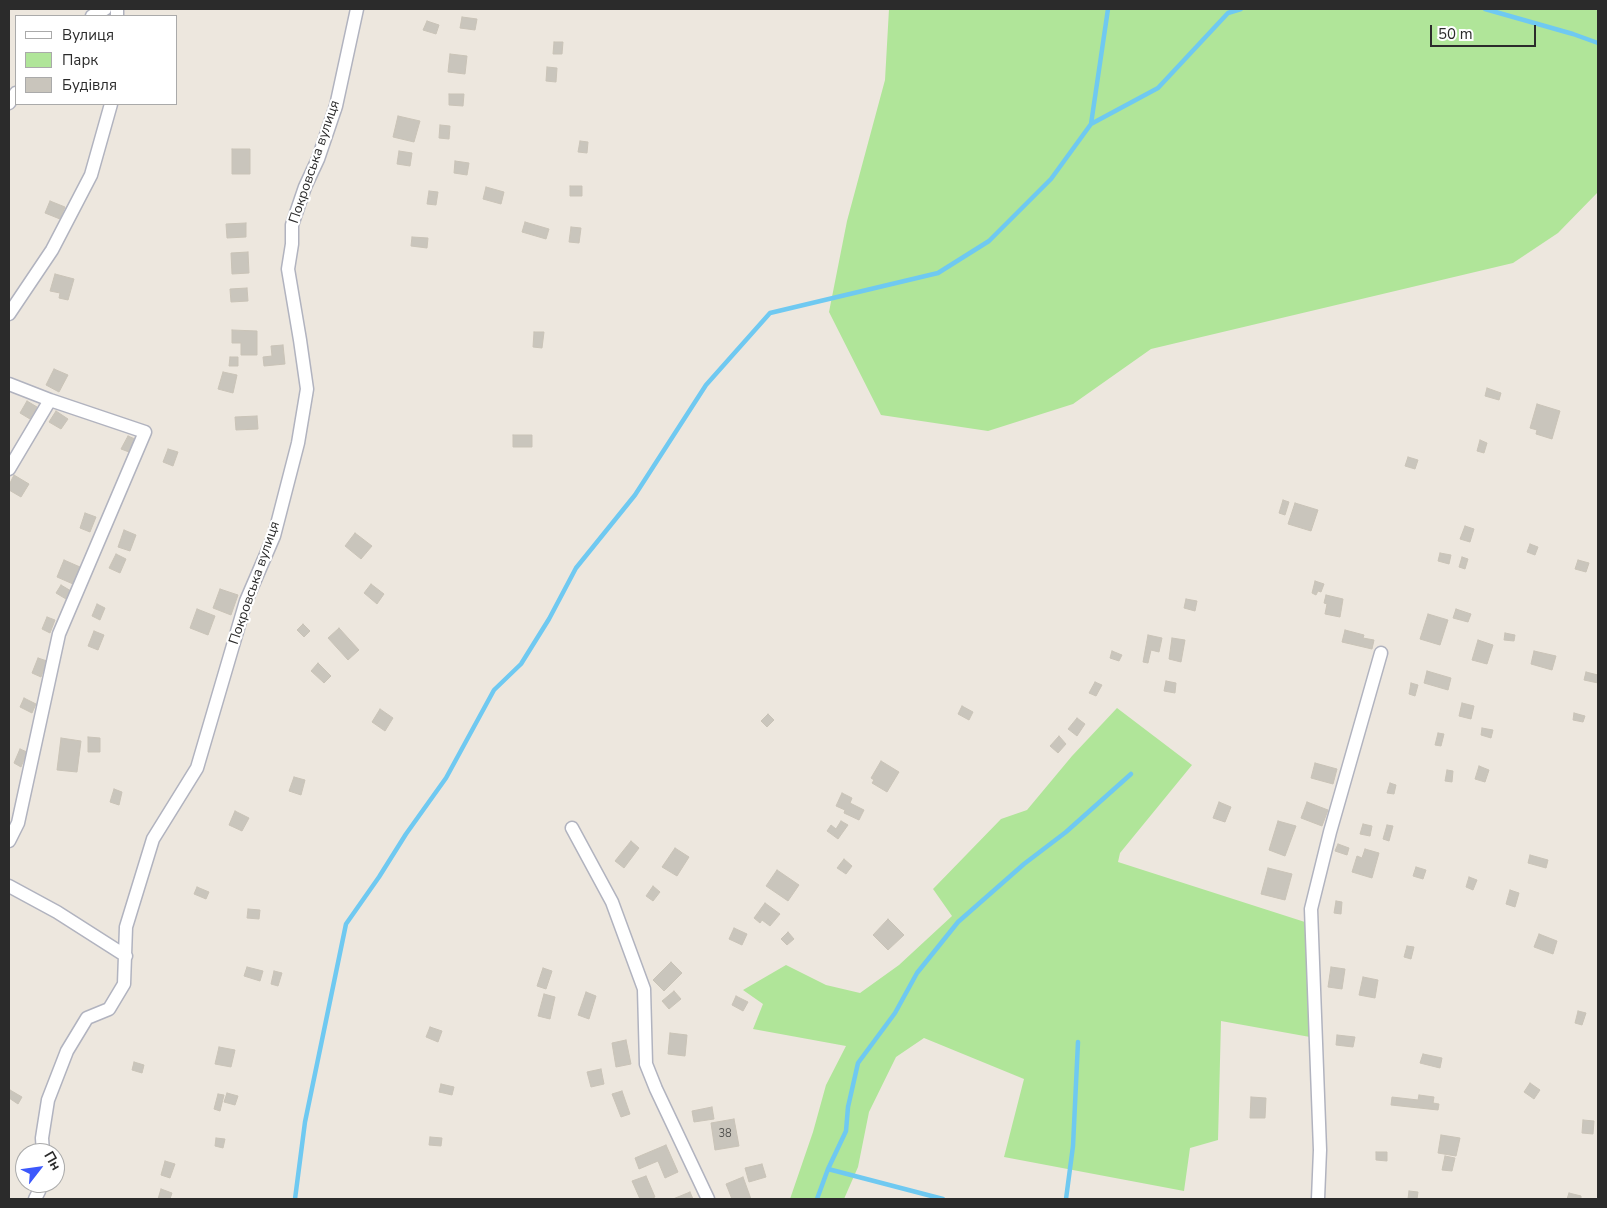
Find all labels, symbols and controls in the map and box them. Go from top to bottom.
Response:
legend [15,15,178,105]
scale bar [1432,15,1538,47]
text: 50 m [1438,24,1473,44]
text: Вулиця [62,25,114,45]
text: Парк [62,50,98,70]
text: Будівля [62,75,117,95]
street label: Покровська вулиця [286,98,344,226]
street label: Покровська вулиця [226,519,284,647]
house number: 38 [718,1127,732,1141]
north arrow [15,1143,65,1193]
text: Пн [40,1148,66,1174]

